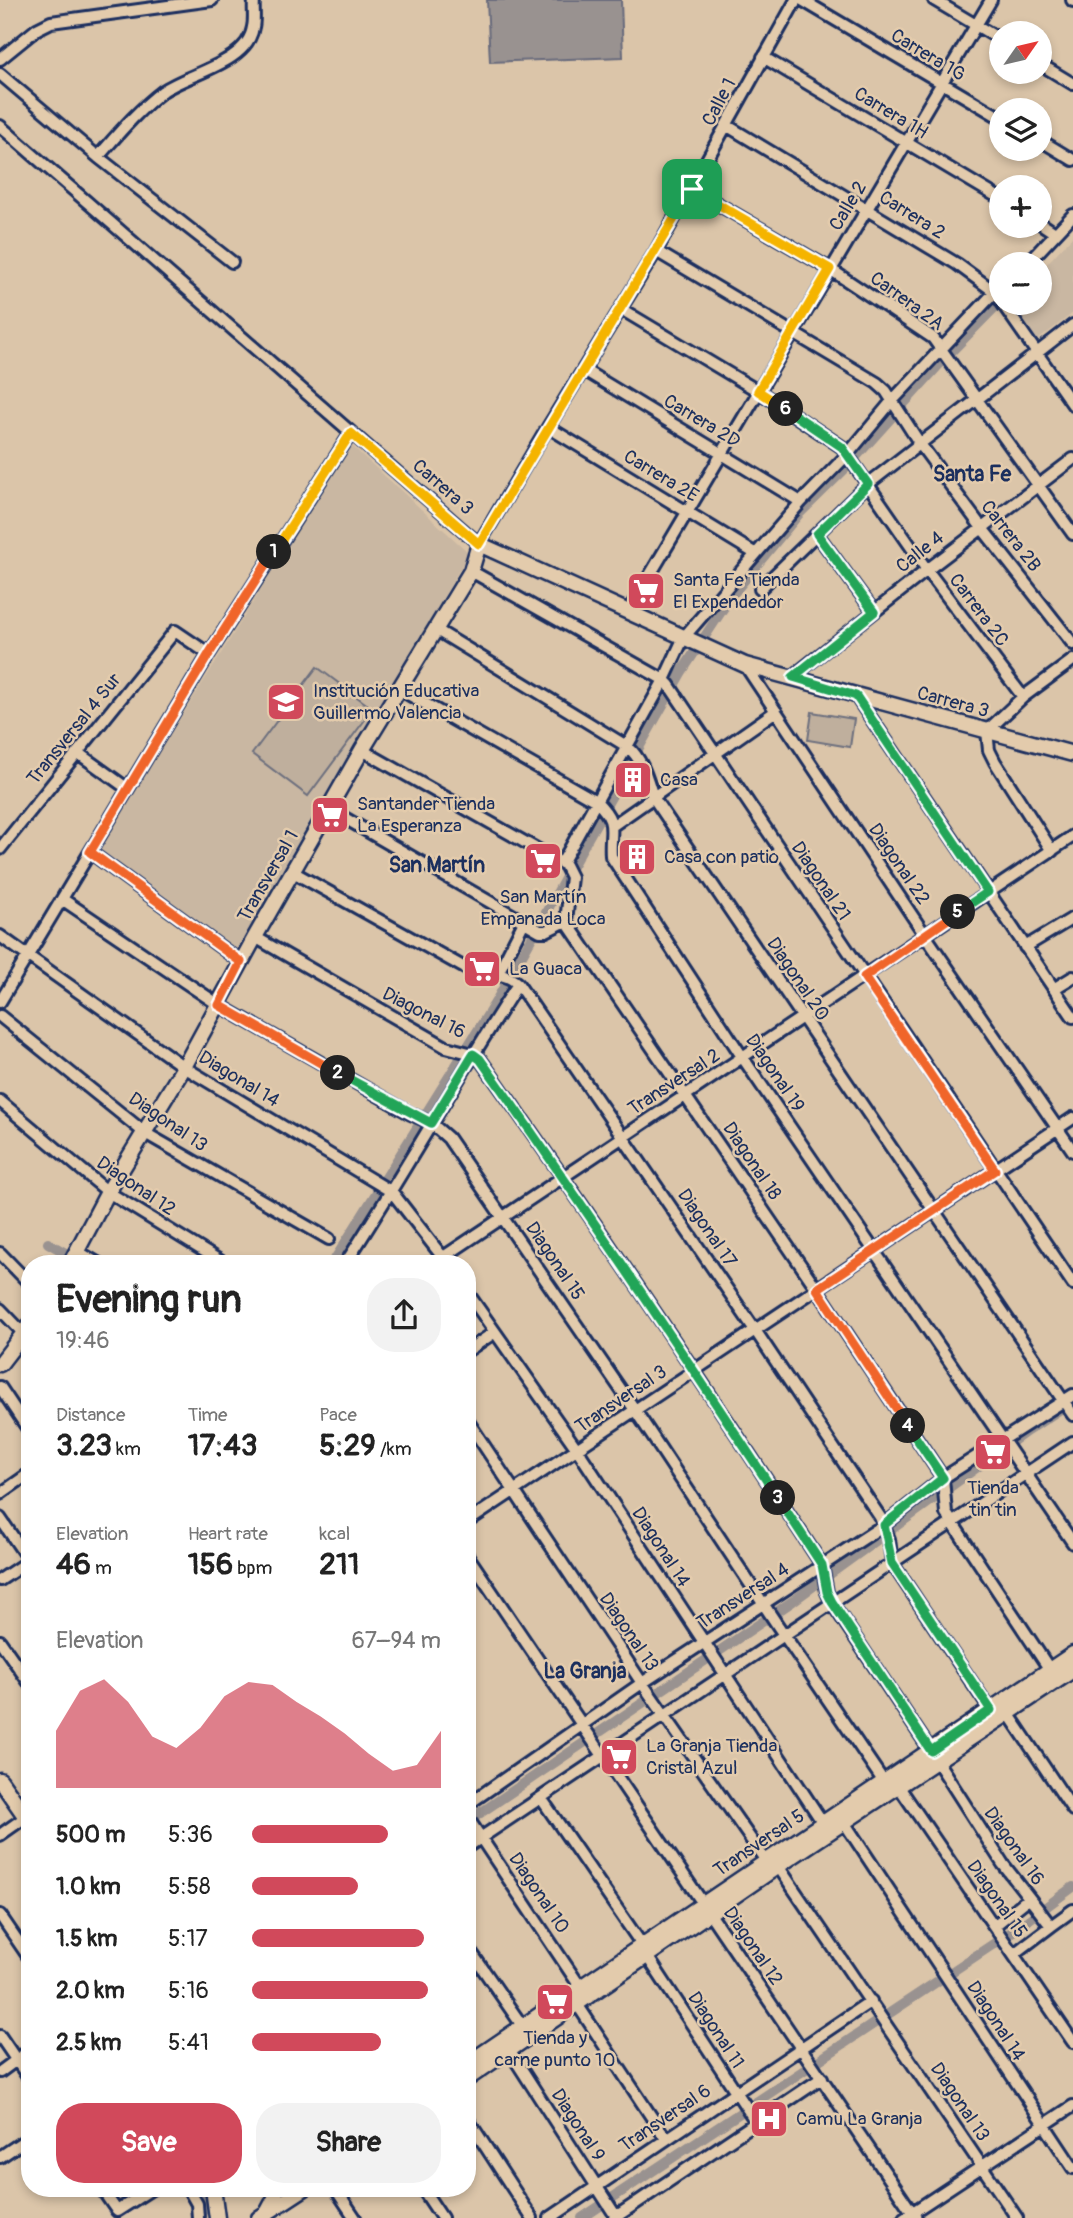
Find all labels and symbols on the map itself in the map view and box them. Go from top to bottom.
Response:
north arrow [989,21,1052,84]
street label: Carrera 1G [886,23,970,87]
street label: Calle 1 [697,74,741,130]
street label: Carrera 1H [850,82,932,144]
pin [662,159,722,219]
street label: Calle 2 [824,177,872,235]
street label: Carrera 2 [874,185,950,245]
street label: Carrera 2A [865,266,949,336]
street label: Carrera 2D [659,389,745,453]
pin: 6 [768,392,804,426]
street label: Carrera 2E [619,444,703,508]
street label: Carrera 3 [407,454,479,520]
district label: Santa Fe [933,461,1012,488]
street label: Carrera 2B [976,495,1046,577]
street label: Calle 4 [891,526,949,578]
pin: 1 [256,534,292,570]
place label: Santa Fe Tienda El Expendedor [673,568,800,614]
street label: Carrera 2C [944,569,1014,651]
supermarket icon: Santa Fe Tienda El Expendedor [625,570,667,612]
street label: Transversal 4 Sur [22,668,127,790]
place label: Institución Educativa Guillermo Valencia [313,679,480,725]
school or university icon: Institución Educativa Guillermo Valencia [265,681,307,723]
street label: Carrera 3 [914,681,992,723]
building icon: Casa [612,759,654,801]
place label: Casa [660,768,698,792]
place label: Santander Tienda La Esperanza [357,792,495,838]
supermarket icon: Santander Tienda La Esperanza [309,794,351,836]
street label: Diagonal 22 [863,819,935,909]
street label: Transversal 1 [232,826,304,926]
building icon: Casa con patio [616,836,658,878]
street label: Diagonal 21 [786,837,856,925]
supermarket icon: San Martín Empanada Loca [522,840,564,882]
place label: Casa con patio [664,845,779,869]
district label: San Martín [389,852,485,879]
place label: San Martín Empanada Loca [480,885,606,931]
pin: 5 [940,894,976,930]
street label: Diagonal 20 [761,933,835,1025]
supermarket icon: La Guaca [461,948,503,990]
place label: La Guaca [509,957,582,981]
street label: Diagonal 16 [378,982,470,1044]
street label: Diagonal 19 [740,1029,810,1117]
street label: Transversal 2 [623,1043,725,1121]
street label: Diagonal 14 [194,1045,284,1113]
pin: 2 [320,1056,356,1090]
street label: Diagonal 13 [124,1087,212,1157]
street label: Diagonal 18 [717,1117,787,1205]
street label: Diagonal 12 [92,1151,180,1221]
street label: Diagonal 17 [672,1184,742,1272]
street label: Diagonal 15 [520,1217,590,1305]
street label: Transversal 3 [571,1360,671,1438]
pin: 4 [890,1408,926,1444]
supermarket icon: Tienda tin tin [972,1431,1014,1473]
place label: Tienda tin tin [967,1476,1019,1522]
pin: 3 [760,1480,796,1516]
street label: Diagonal 14 [626,1503,696,1591]
street label: Transversal 4 [692,1557,794,1635]
street label: Diagonal 13 [594,1588,664,1676]
district label: La Granja [543,1658,627,1685]
place label: La Granja Tienda Cristal Azul [646,1734,777,1780]
supermarket icon: La Granja Tienda Cristal Azul [598,1736,640,1778]
street label: Diagonal 16 [978,1802,1050,1890]
street label: Transversal 5 [709,1804,809,1882]
street label: Diagonal 10 [503,1848,575,1938]
street label: Diagonal 15 [961,1855,1033,1943]
street label: Diagonal 12 [718,1902,788,1990]
street label: Diagonal 14 [961,1977,1031,2065]
supermarket icon: Tienda y carne punto 10 [534,1981,576,2023]
street label: Diagonal 11 [682,1987,750,2073]
place label: Tienda y carne punto 10 [495,2026,616,2072]
street label: Diagonal 13 [925,2058,995,2146]
street label: Transversal 6 [615,2079,715,2157]
street label: Diagonal 9 [546,2084,610,2166]
hospital icon: Camu La Granja [748,2098,790,2140]
place label: Camu La Granja [796,2107,923,2131]

